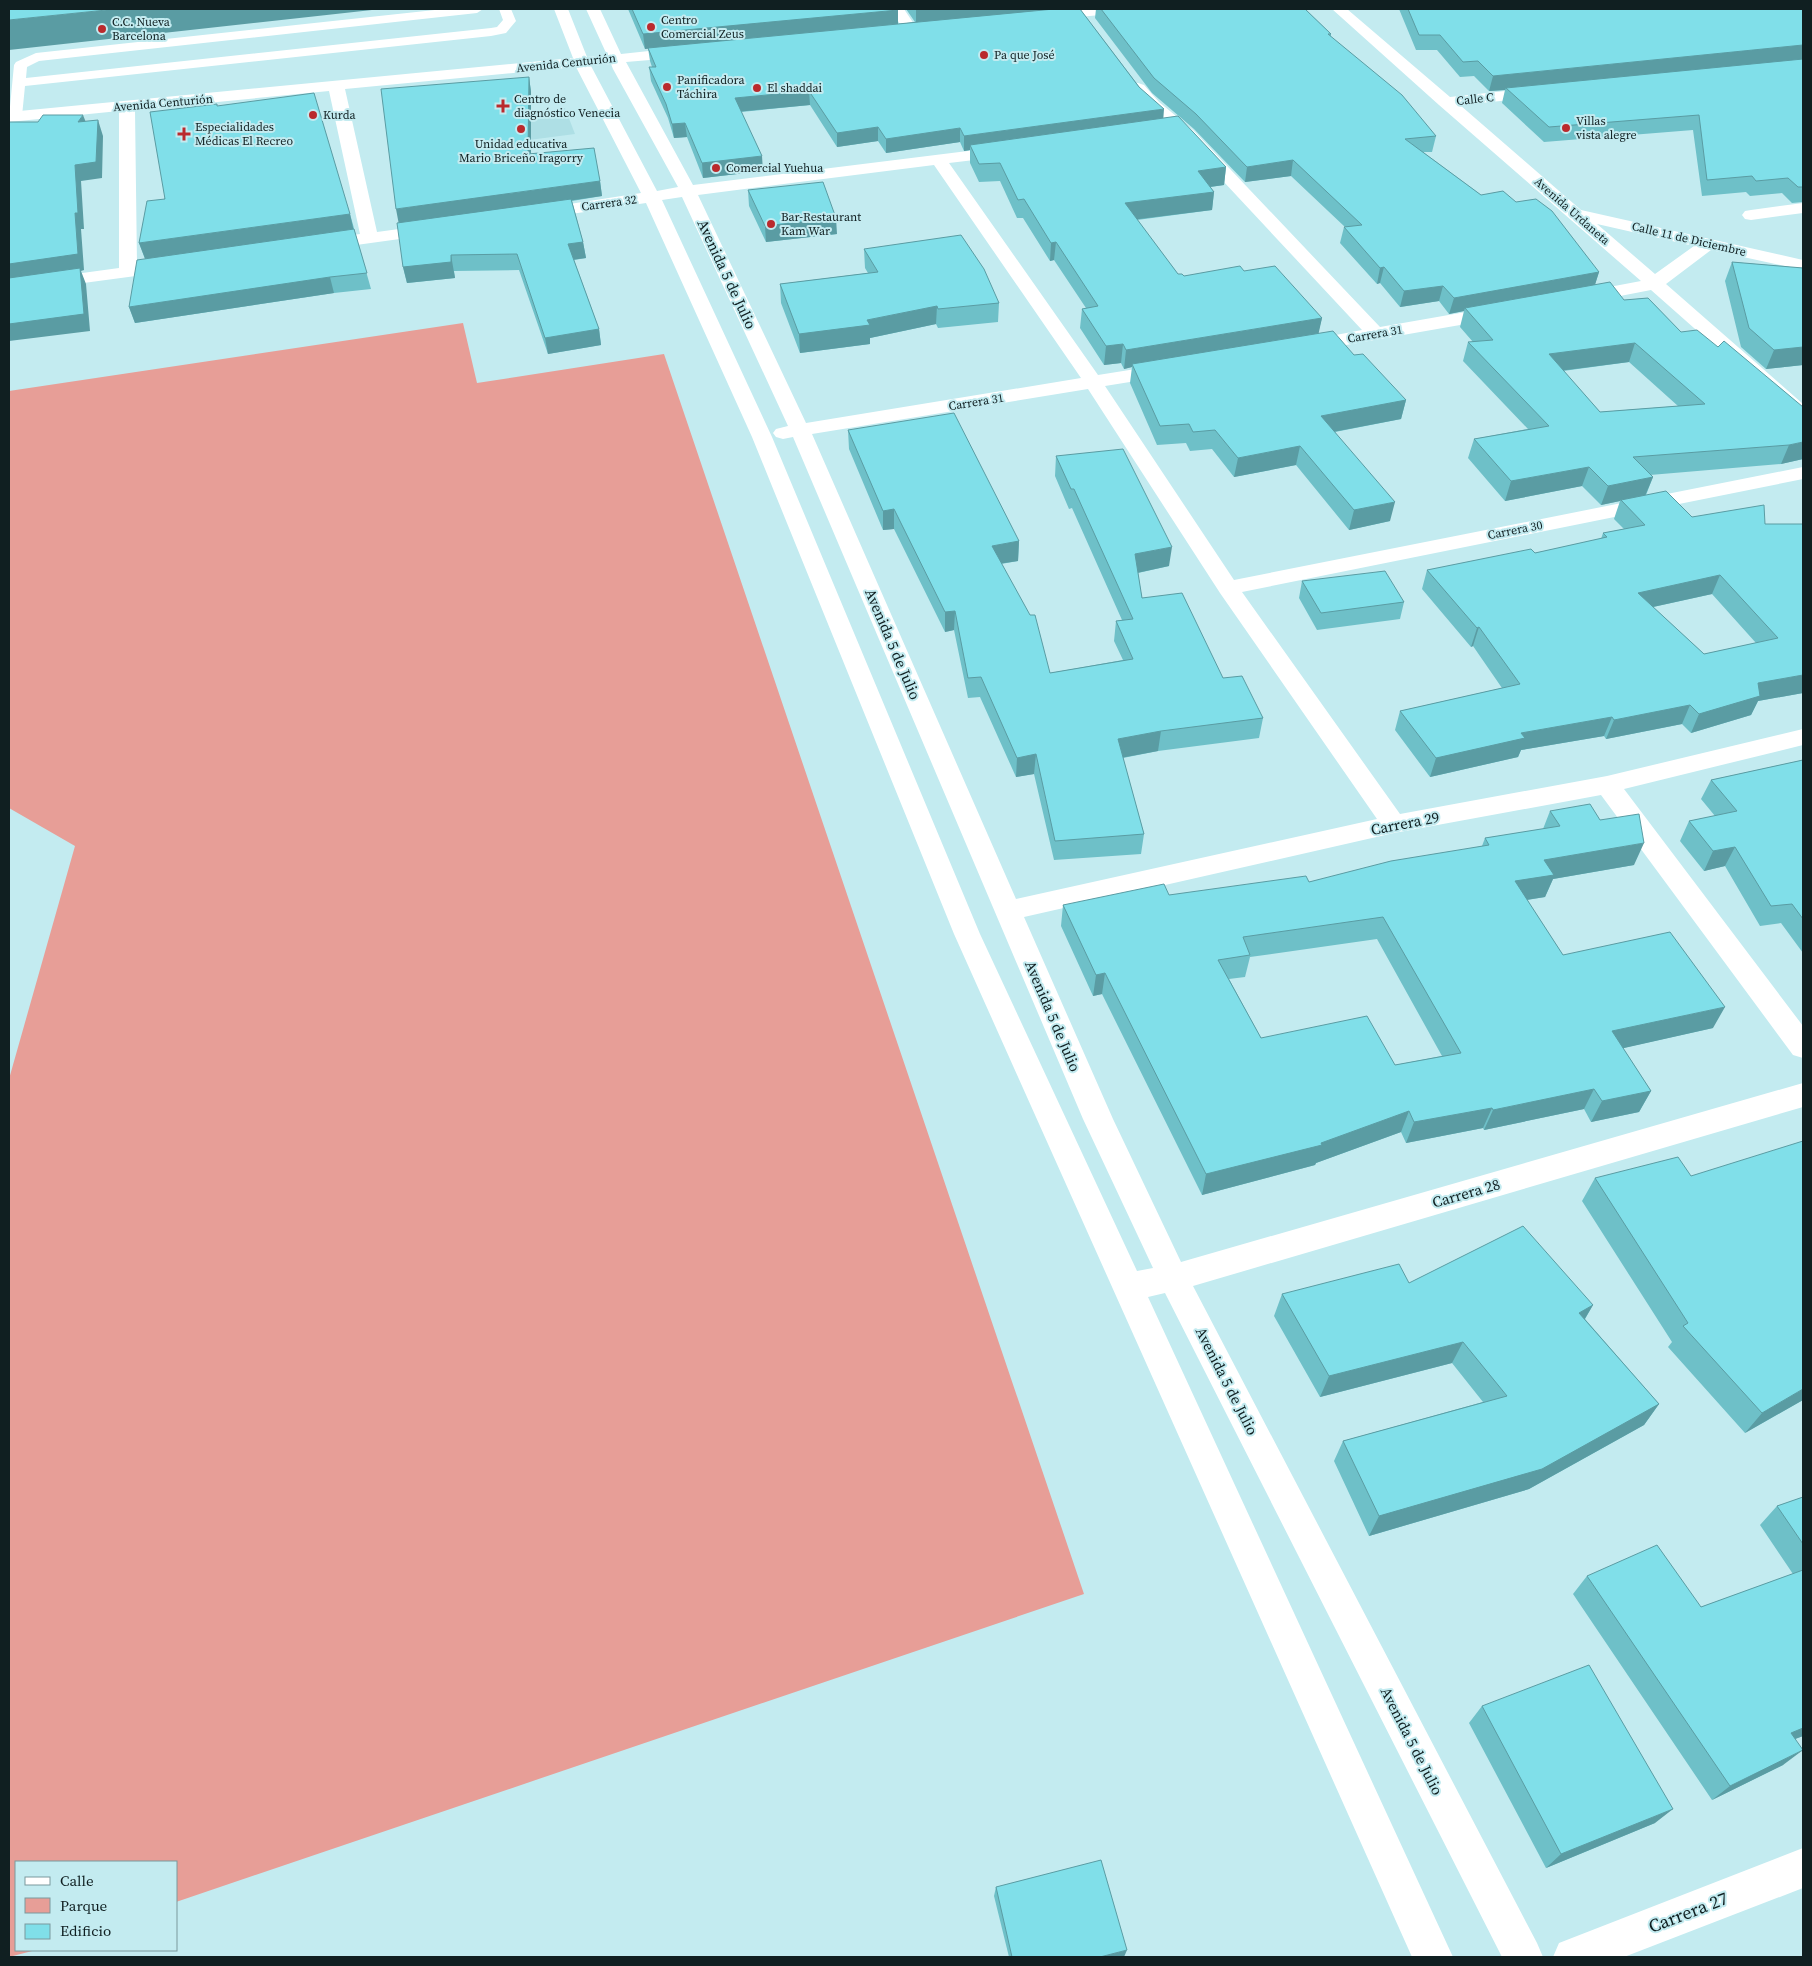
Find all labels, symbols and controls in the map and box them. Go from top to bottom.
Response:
place label: Centro Comercial Zeus [661,12,744,42]
place label: C.C. Nueva Barcelona [112,14,171,44]
marker: Centro Comercial Zeus [645,21,657,33]
marker: C.C. Nueva Barcelona [96,23,108,35]
place label: Pa que José [994,47,1055,63]
marker: Pa que José [978,49,990,61]
street label: Avenida Centurión [515,50,617,76]
place label: Panificadora Táchira [677,72,746,102]
place label: El shaddai [767,80,823,96]
marker: Panificadora Táchira [661,81,673,93]
marker: El shaddai [751,82,763,94]
street label: Calle C [1456,89,1495,109]
street label: Avenida Centurión [113,91,213,115]
place label: Centro de diagnóstico Venecia [514,91,621,121]
marker: Centro de diagnóstico Venecia [496,99,510,113]
place label: Kurda [323,107,356,123]
marker: Kurda [307,109,319,121]
place label: Villas vista alegre [1576,113,1637,143]
place label: Especialidades Médicas El Recreo [195,119,293,149]
marker: Villas vista alegre [1560,122,1572,134]
marker: Unidad educativa Mario Briceño Iragorry [515,123,527,135]
marker: Especialidades Médicas El Recreo [177,127,191,141]
place label: Unidad educativa Mario Briceño Iragorry [459,136,584,166]
place label: Comercial Yuehua [726,160,824,176]
marker: Comercial Yuehua [710,162,722,174]
street label: Avenida Urdaneta [1531,174,1614,249]
street label: Carrera 32 [580,191,638,215]
place label: Bar-Restaurant Kam War [781,209,861,239]
street label: Avenida 5 de Julio [692,216,762,332]
marker: Bar-Restaurant Kam War [765,218,777,230]
street label: Calle 11 de Diciembre [1630,218,1748,260]
street label: Carrera 31 [1346,321,1404,347]
street label: Carrera 31 [947,390,1005,414]
street label: Carrera 30 [1486,517,1544,543]
street label: Avenida 5 de Julio [860,585,926,703]
street label: Carrera 29 [1369,806,1441,840]
street label: Avenida 5 de Julio [1020,957,1086,1075]
street label: Carrera 28 [1430,1173,1502,1213]
street label: Avenida 5 de Julio [1191,1323,1263,1439]
street label: Avenida 5 de Julio [1376,1683,1448,1799]
legend [15,1861,178,1951]
text: Calle [60,1870,94,1891]
street label: Carrera 27 [1645,1885,1731,1939]
text: Parque [60,1895,108,1916]
text: Edificio [60,1920,111,1941]

